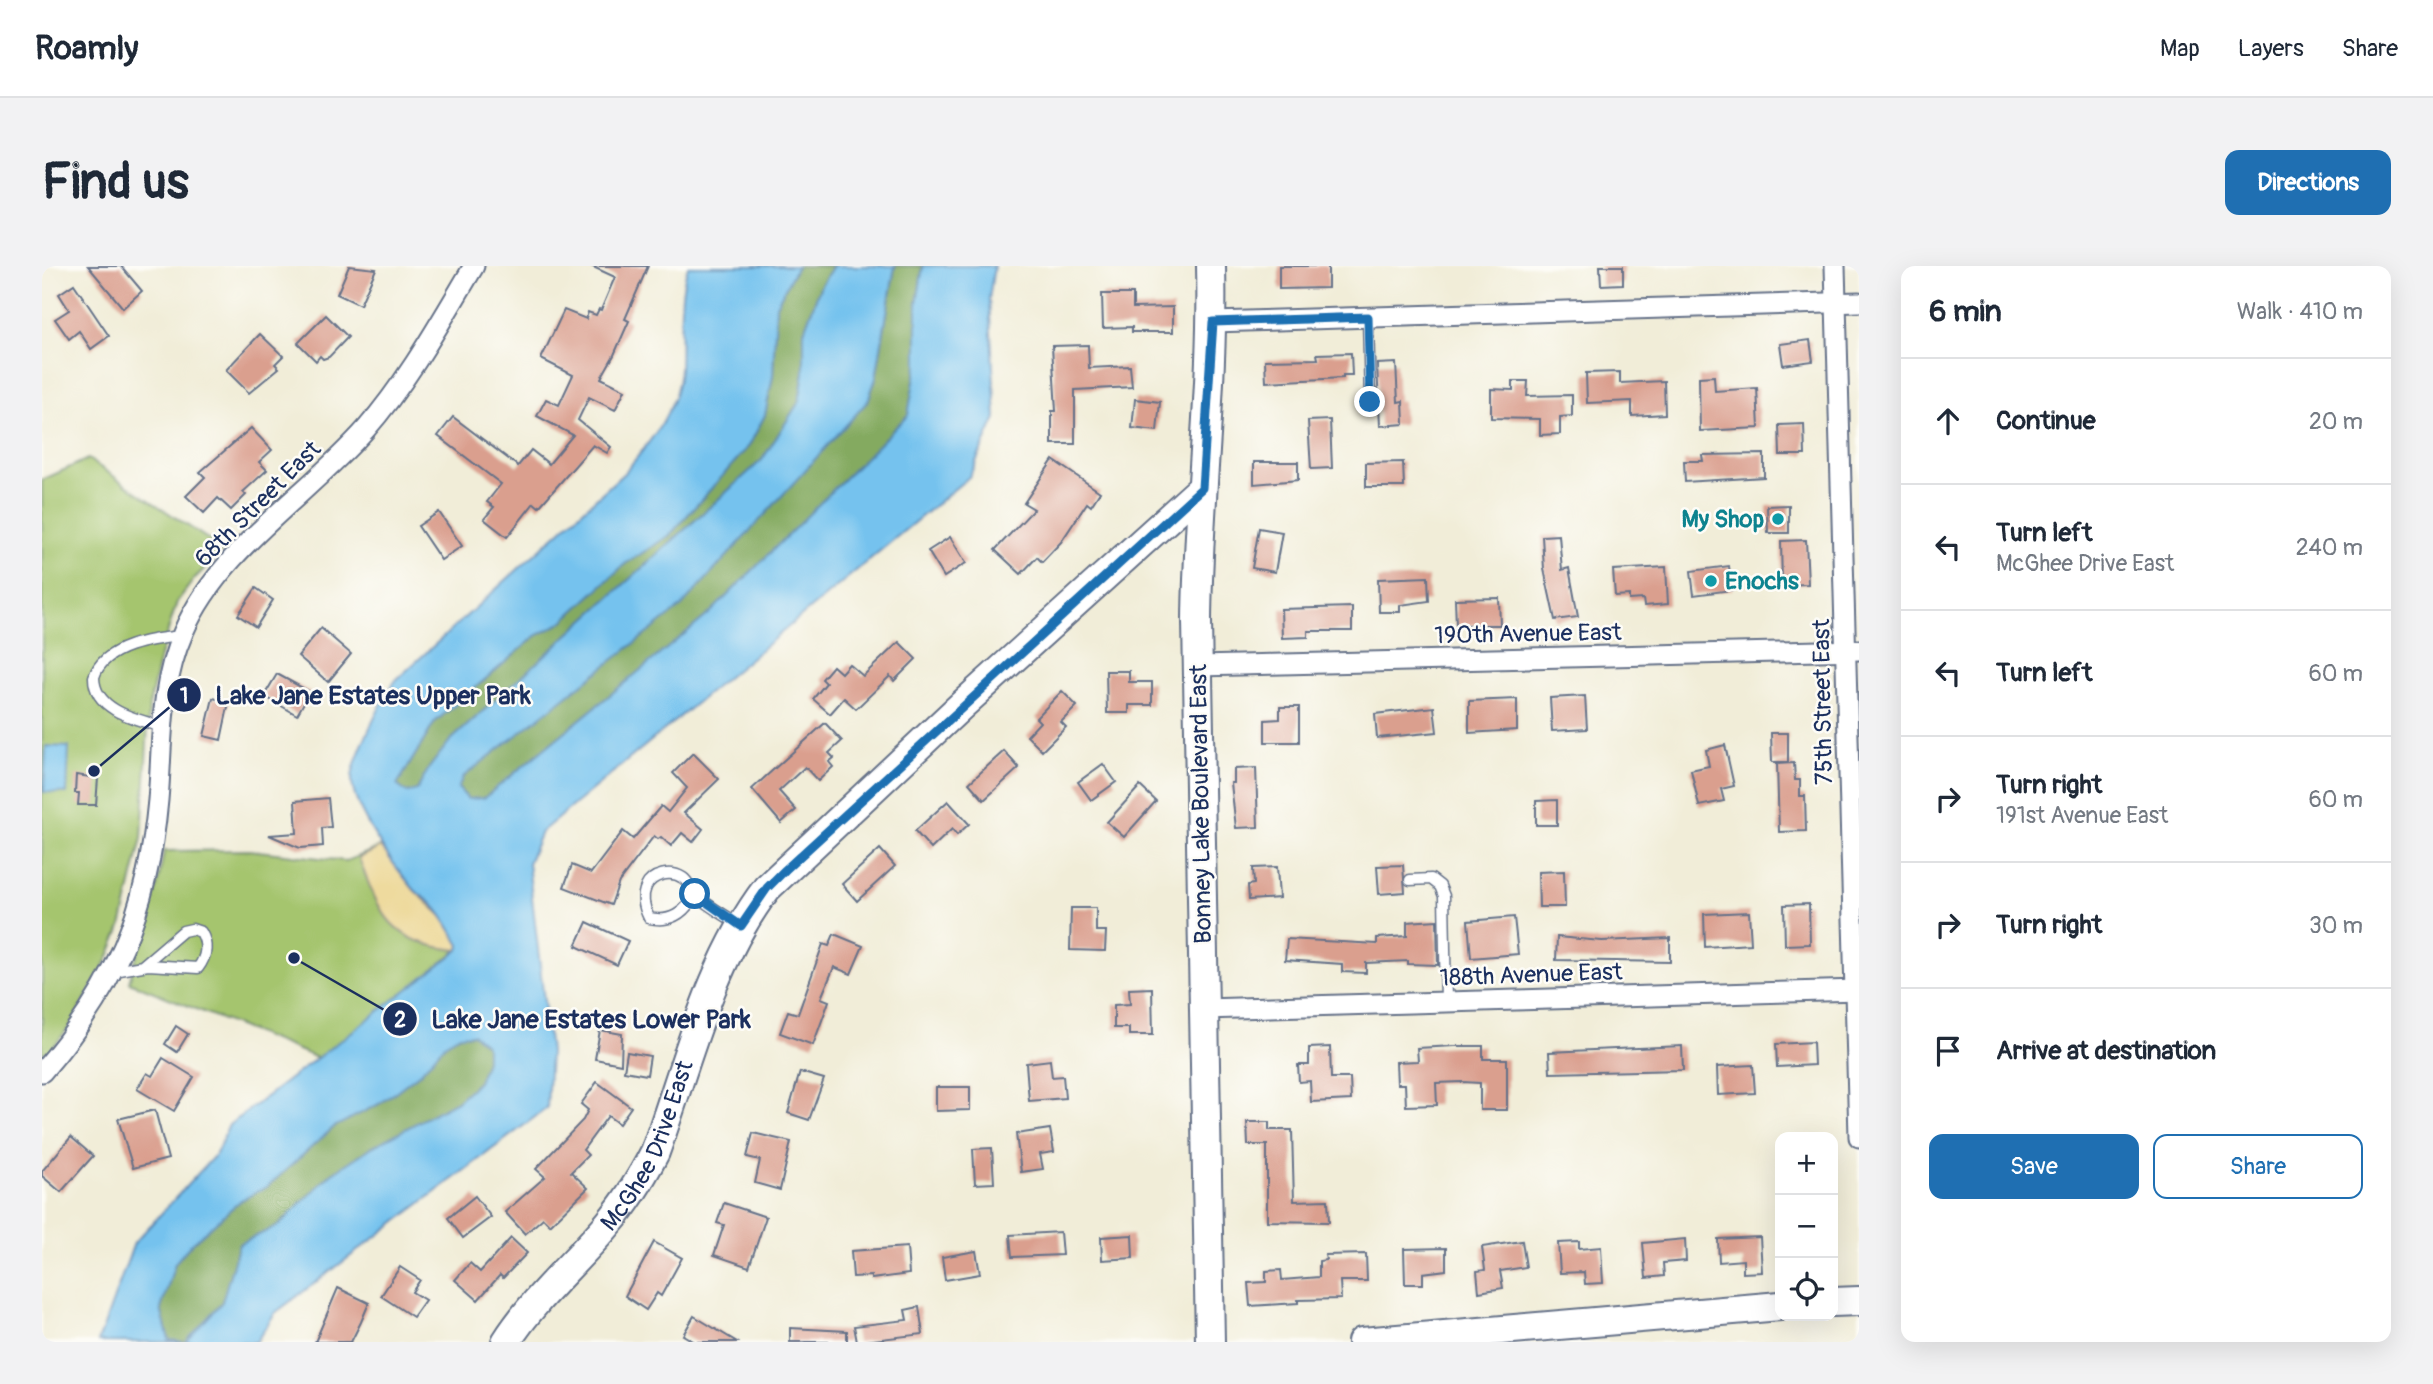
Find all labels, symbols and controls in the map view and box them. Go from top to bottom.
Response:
text: Roamly [35,28,138,69]
text: Map [2160,34,2200,63]
text: Layers [2238,34,2304,63]
text: Share [2342,34,2398,63]
button: Directions [2225,150,2391,215]
text: Find us [42,152,189,213]
text: 6 min [1929,293,2002,330]
text: Walk · 410 m [2237,297,2363,326]
route end [1354,386,1385,417]
icon: ahead [1929,402,1967,440]
text: Continue [1996,405,2096,437]
text: 20 m [2309,407,2363,436]
street label: 68th Street East [189,435,327,573]
place label: My Shop [1682,505,1764,534]
marker: My Shop [1770,511,1786,527]
text: Turn left [1996,517,2092,549]
icon: left [1929,528,1967,566]
text: 240 m [2296,533,2363,562]
text: McGhee Drive East [1996,549,2174,578]
place label: Enochs [1725,567,1799,596]
marker: Enochs [1703,573,1719,589]
street label: 190th Avenue East [1434,618,1622,650]
street label: 75th Street East [1807,618,1839,785]
icon: left [1929,654,1967,692]
text: Turn left [1996,657,2092,689]
text: 60 m [2308,659,2363,688]
street label: Bonney Lake Boulevard East [1184,664,1218,944]
callout: Lake Jane Estates Upper Park [167,672,545,719]
text: Lake Jane Estates Upper Park [215,680,532,712]
text: 1 [180,683,188,710]
text: Turn right [1996,769,2102,801]
icon: right [1929,780,1967,818]
text: 60 m [2308,785,2363,814]
text: 191st Avenue East [1996,801,2168,830]
route start [679,878,710,909]
icon: right [1929,906,1967,944]
text: Turn right [1996,909,2102,941]
text: 30 m [2309,911,2363,940]
street label: 188th Avenue East [1439,957,1623,993]
callout: Lake Jane Estates Lower Park [382,996,765,1043]
text: Lake Jane Estates Lower Park [431,1004,752,1036]
text: 2 [394,1007,406,1034]
icon: arrive [1929,1032,1967,1070]
text: Arrive at destination [1996,1035,2216,1067]
street label: McGhee Drive East [594,1056,699,1237]
map controls [1775,1132,1838,1321]
button: + [1775,1132,1838,1195]
button: Save [1929,1134,2139,1199]
button: Share [2153,1134,2363,1199]
button: − [1775,1195,1838,1258]
button: locate [1775,1258,1838,1321]

